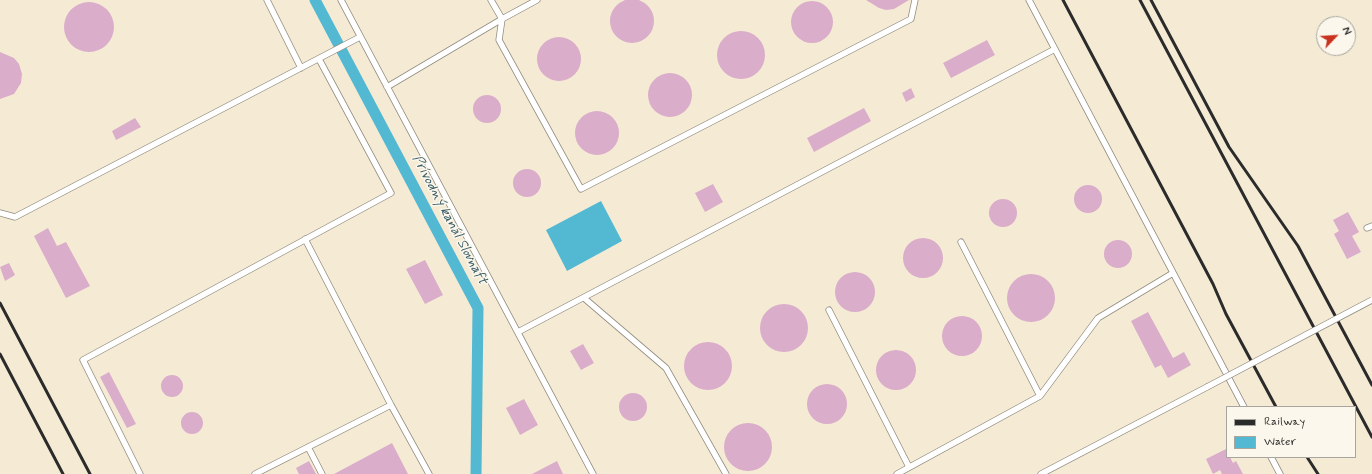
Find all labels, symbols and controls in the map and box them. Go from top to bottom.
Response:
north arrow [1316,16,1356,56]
text: N [1338,25,1354,38]
water label: Prívodný kanál Slovnaft [408,152,490,288]
legend [1226,406,1356,458]
text: Railway [1264,414,1305,430]
text: Water [1264,434,1296,450]

